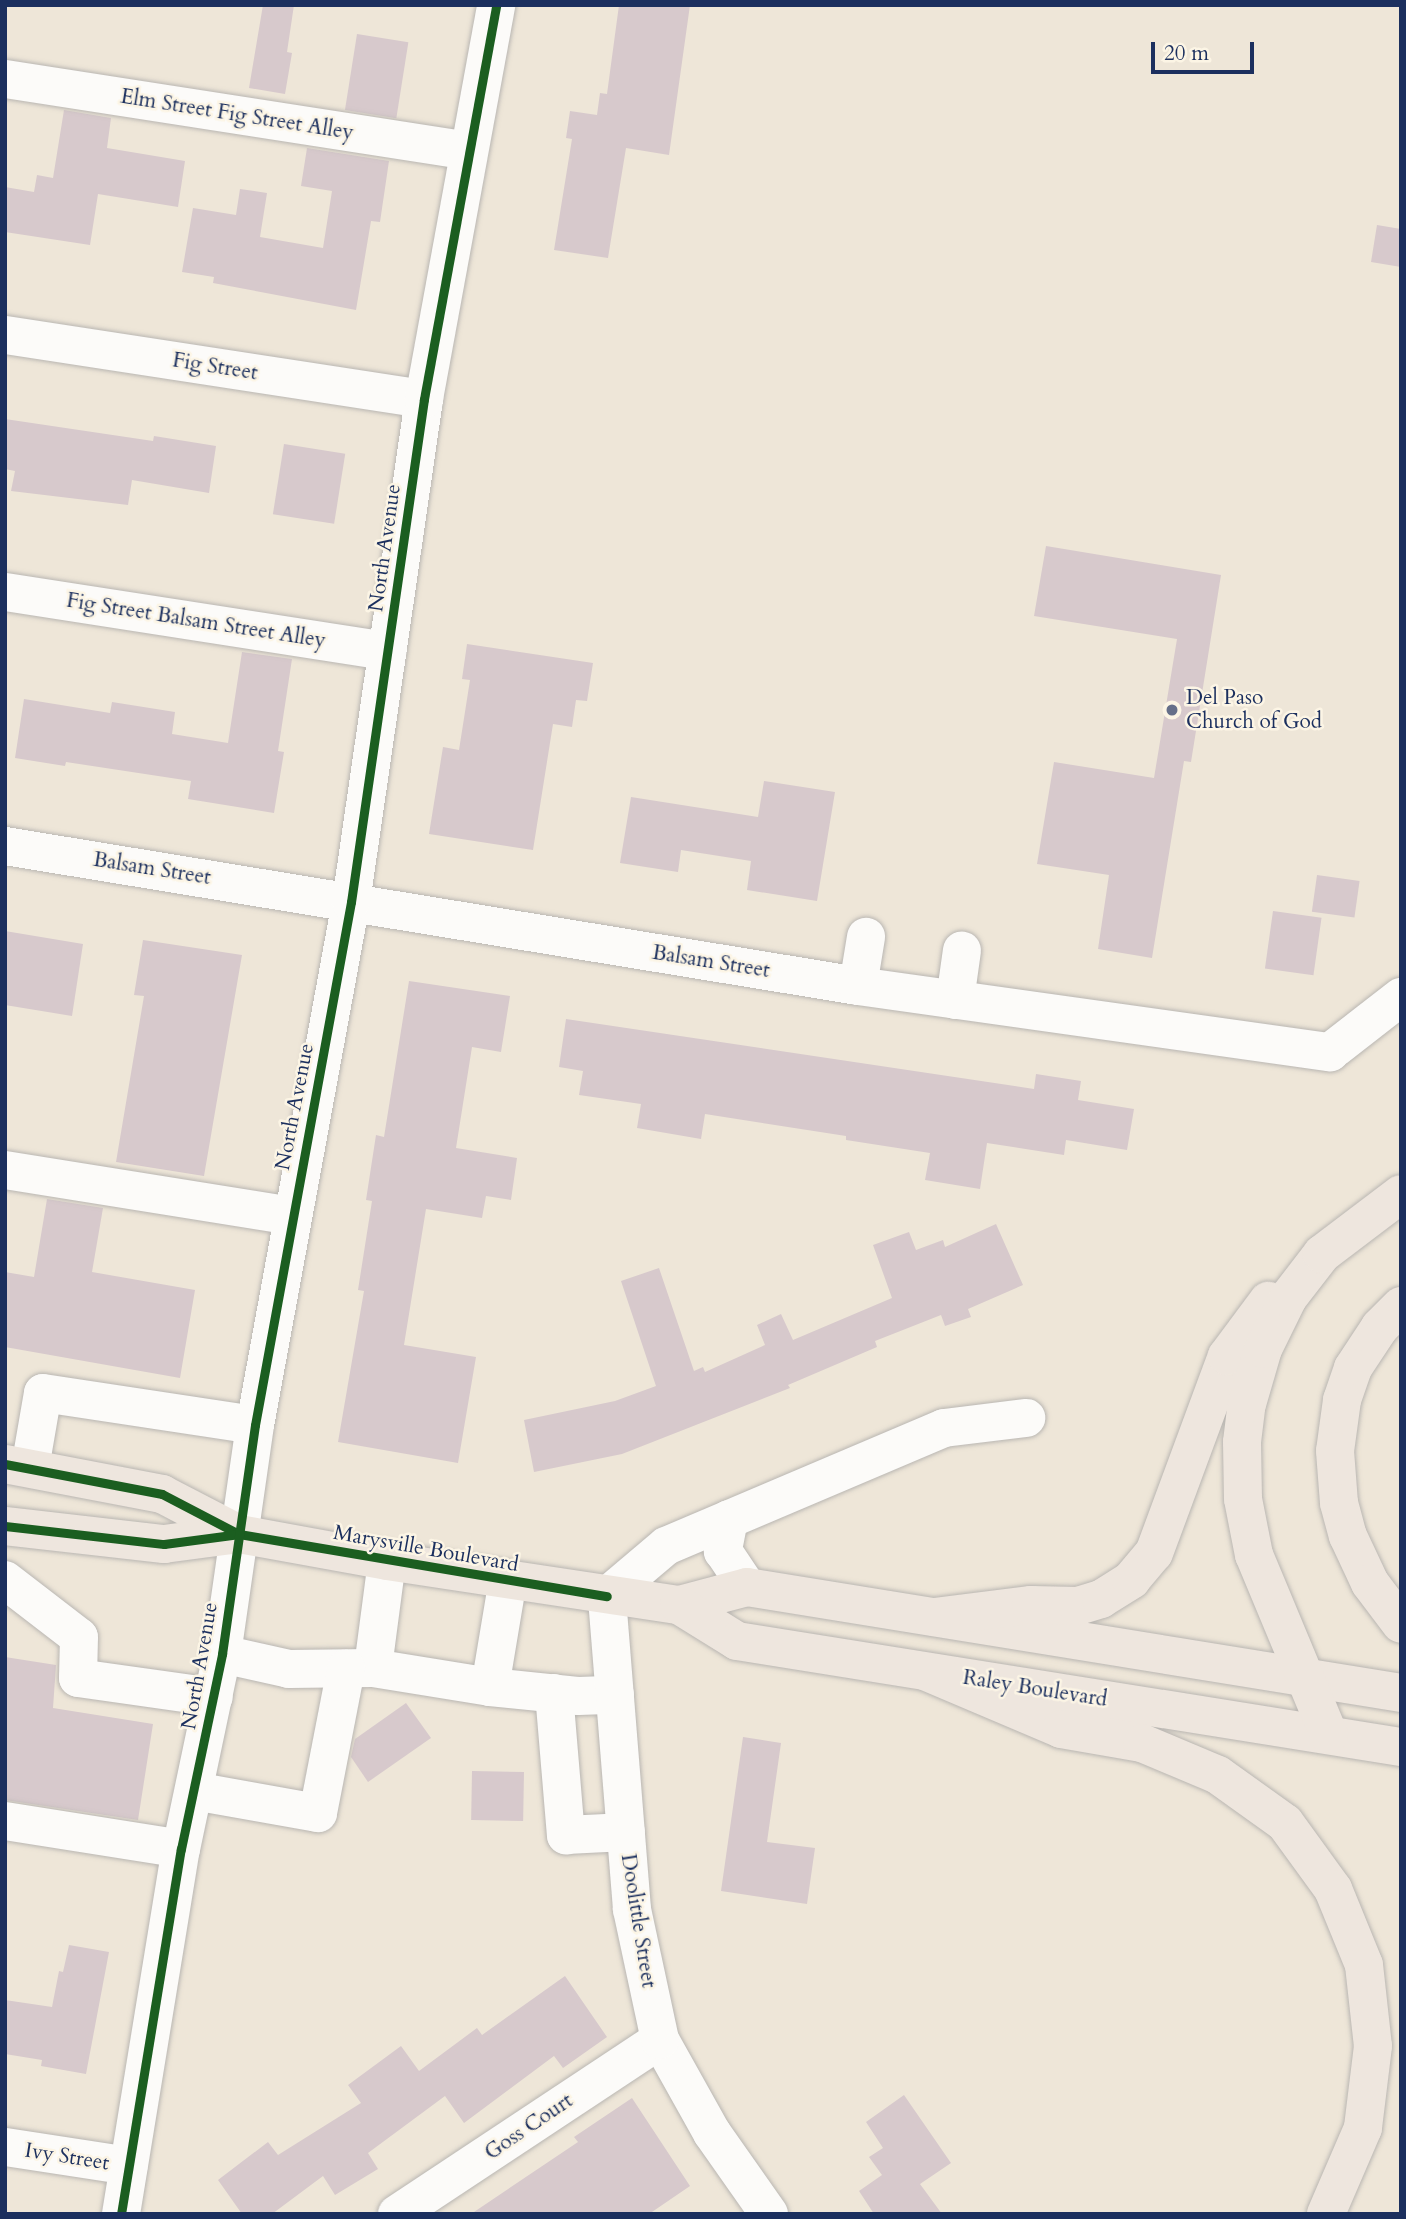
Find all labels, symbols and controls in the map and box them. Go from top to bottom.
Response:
scale bar [1154,28,1257,72]
text: 20 m [1164,39,1209,68]
street label: Elm Street Fig Street Alley [119,84,355,146]
street label: Fig Street [171,348,259,386]
street label: North Avenue [364,482,406,614]
street label: Fig Street Balsam Street Alley [65,588,327,654]
place label: Del Paso Church of God [1186,685,1322,735]
marker: Del Paso Church of God [1164,702,1180,718]
street label: Balsam Street [91,847,213,891]
street label: Balsam Street [650,940,772,984]
street label: North Avenue [270,1041,320,1173]
street label: Marysville Boulevard [331,1520,521,1578]
street label: North Avenue [176,1600,224,1732]
street label: Raley Boulevard [961,1665,1109,1713]
street label: Doolittle Street [615,1852,661,1990]
street label: Goss Court [480,2088,578,2166]
street label: Ivy Street [23,2138,111,2176]

